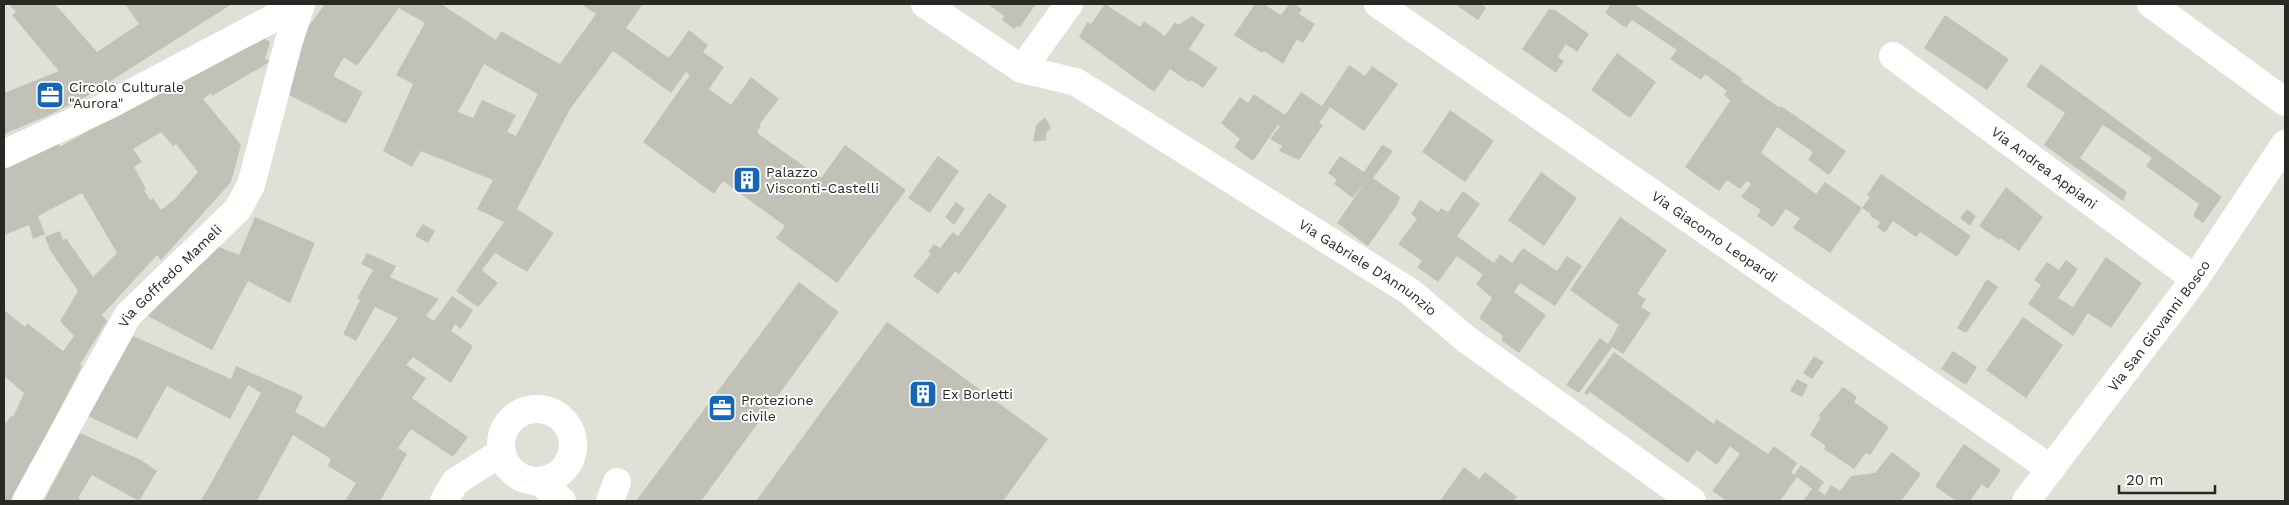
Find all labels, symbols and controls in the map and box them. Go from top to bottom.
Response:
place label: Circolo Culturale "Aurora" [69,79,184,111]
office icon: Circolo Culturale "Aurora" [35,80,65,110]
street label: Via Andrea Appiani [1988,123,2100,212]
place label: Palazzo Visconti-Castelli [766,164,879,196]
building icon: Palazzo Visconti-Castelli [732,165,762,195]
street label: Via Giacomo Leopardi [1649,188,1780,285]
street label: Via Gabriele D'Annunzio [1296,216,1440,319]
street label: Via Goffredo Mameli [115,221,225,330]
street label: Via San Giovanni Bosco [2104,257,2213,394]
building icon: Ex Borletti [908,379,938,409]
place label: Ex Borletti [942,386,1013,402]
place label: Protezione civile [741,392,814,424]
office icon: Protezione civile [707,393,737,423]
scale bar [2119,462,2215,494]
text: 20 m [2126,471,2164,489]

